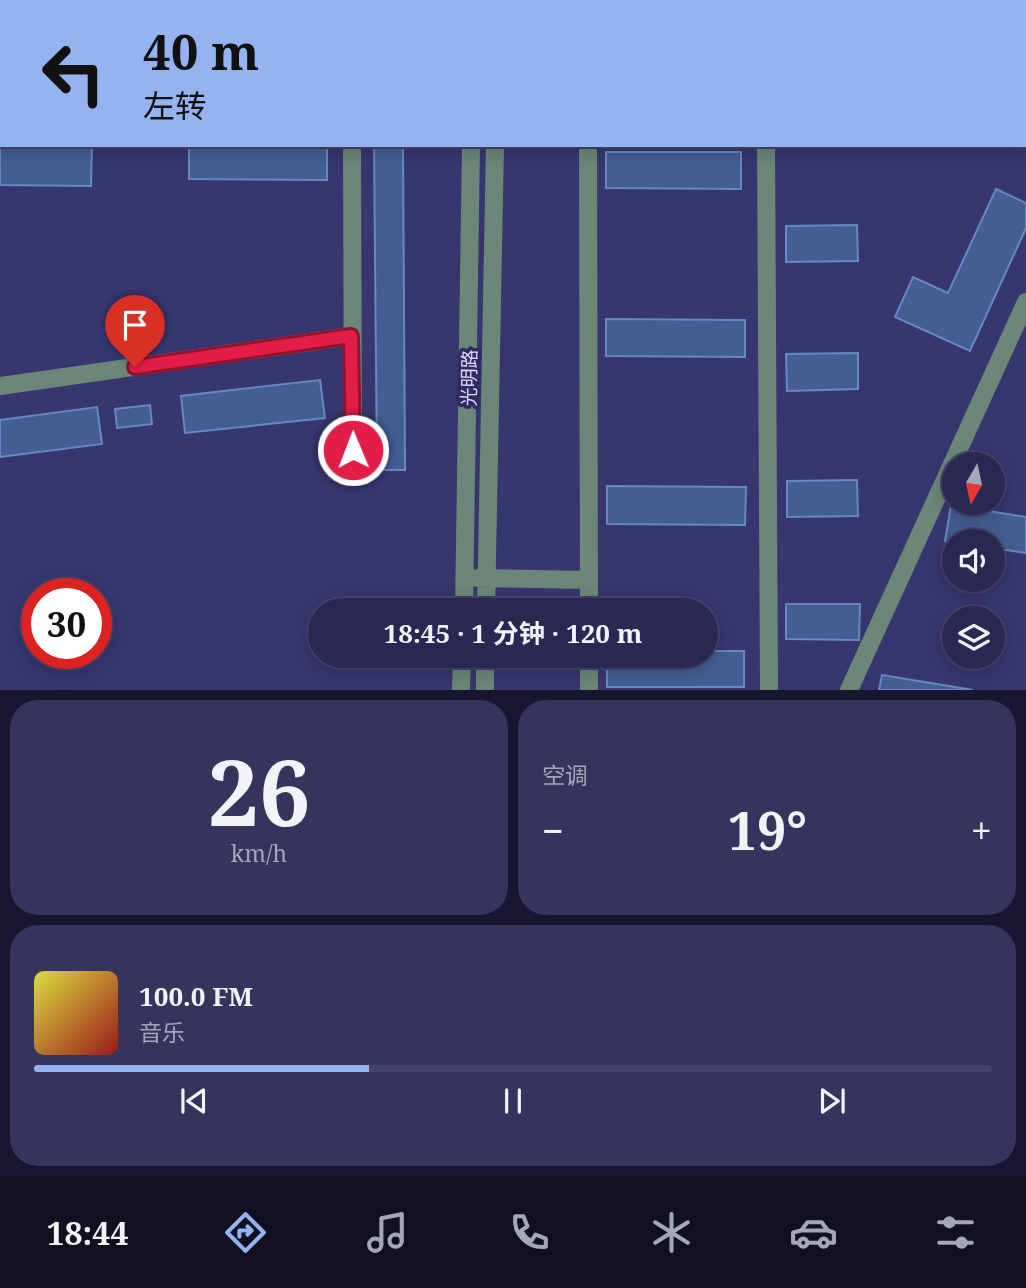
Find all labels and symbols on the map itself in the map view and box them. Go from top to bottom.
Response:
pin [105,295,165,367]
street label: 光明路 [456,349,482,407]
position arrow [316,413,390,487]
north arrow [942,452,1004,514]
speed limit sign: 30 [21,578,112,669]

